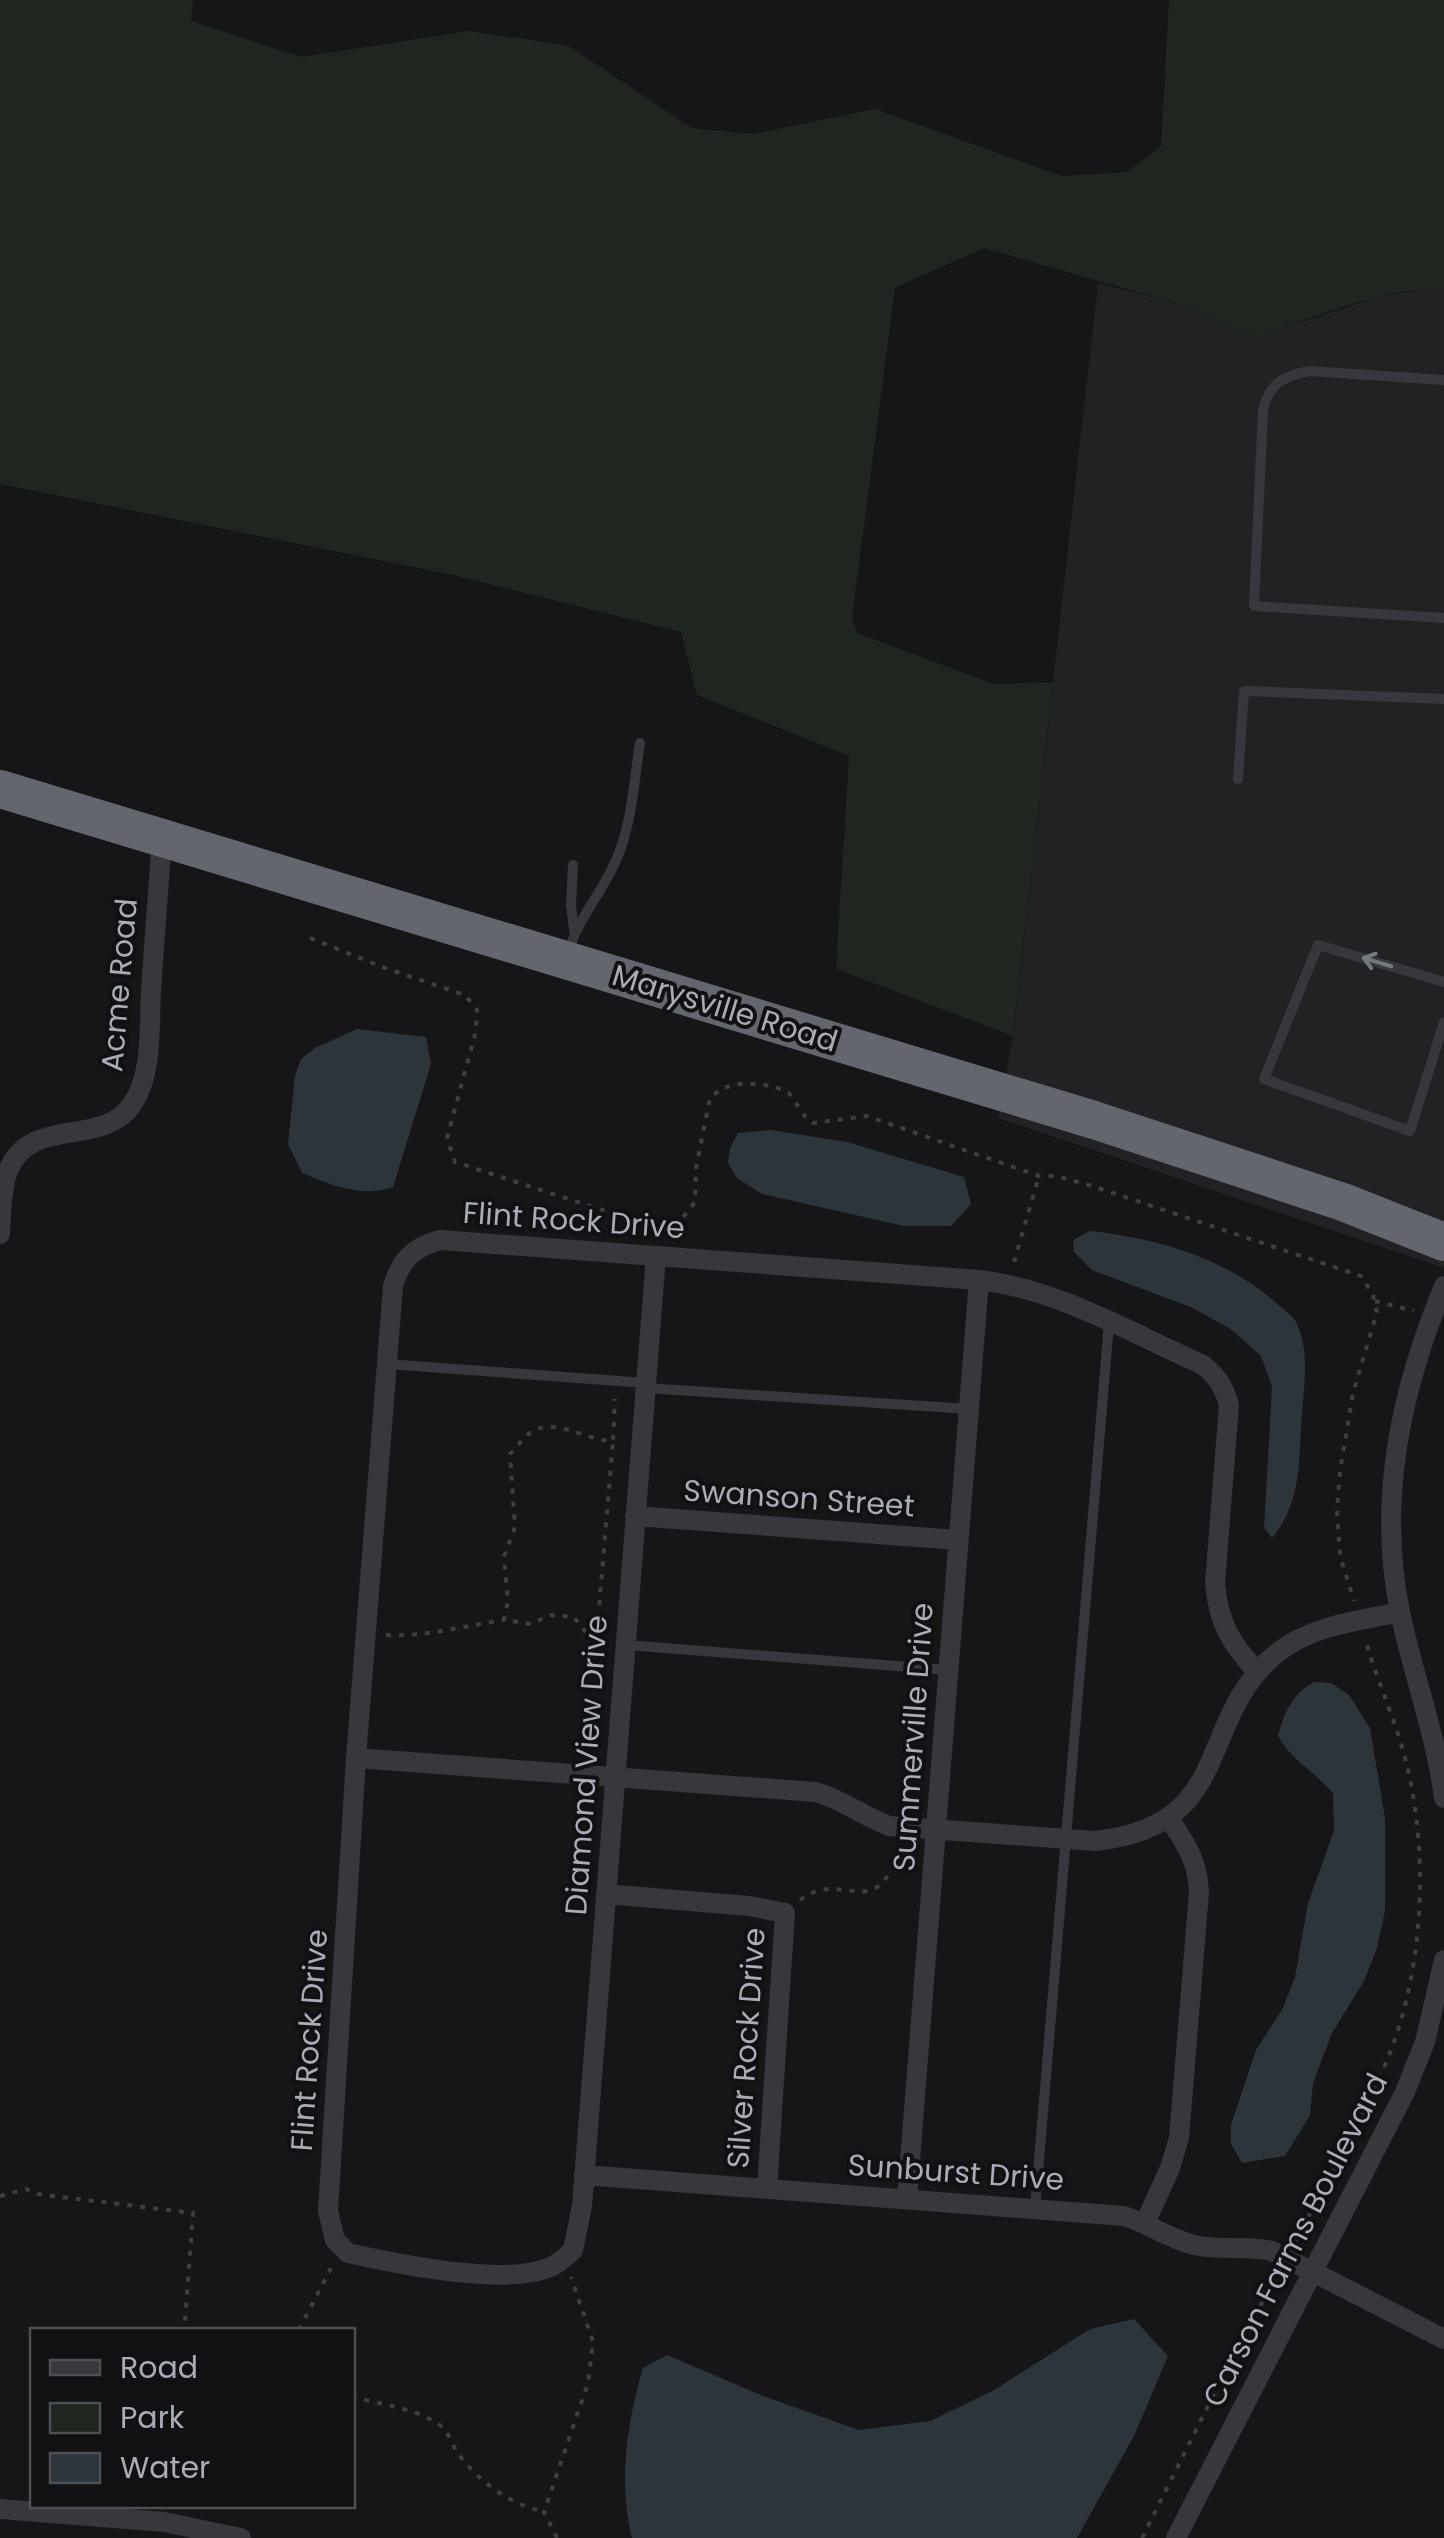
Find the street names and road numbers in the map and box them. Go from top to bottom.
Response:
street label: Acme Road [90,896,148,1074]
street label: Marysville Road [607,953,843,1063]
street label: Flint Rock Drive [462,1191,686,1249]
street label: Swanson Street [682,1468,916,1528]
street label: Summerville Drive [882,1601,944,1873]
street label: Diamond View Drive [554,1614,618,1916]
street label: Silver Rock Drive [716,1926,776,2170]
street label: Flint Rock Drive [280,1928,338,2152]
street label: Carson Farms Boulevard [1192,2066,1398,2414]
street label: Sunburst Drive [847,2143,1065,2201]

